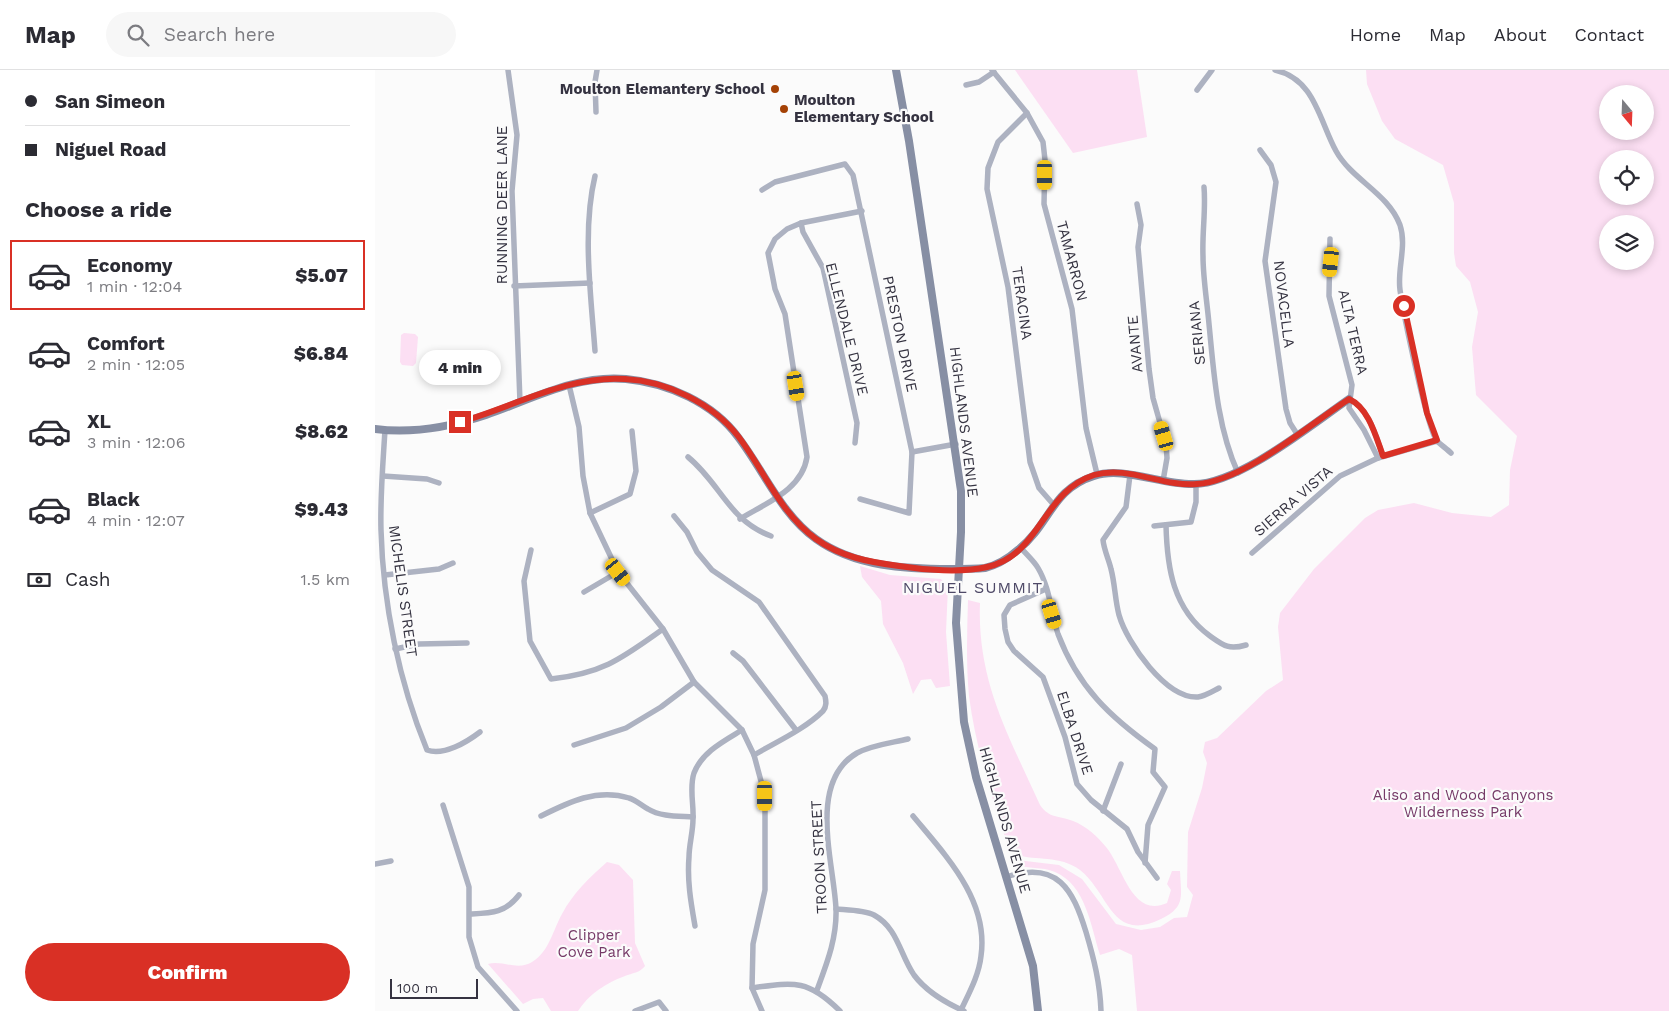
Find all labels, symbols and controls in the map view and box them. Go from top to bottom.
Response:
search box [106,12,456,57]
text: Map [25,21,76,49]
icon: search [124,21,152,49]
text: Search here [164,23,275,46]
text: Home [1350,24,1401,45]
text: Map [1429,24,1466,45]
text: About [1494,24,1546,45]
text: Contact [1574,24,1644,45]
place label: Moulton Elemantery School [560,80,765,98]
marker: Moulton Elemantery School [769,83,781,95]
north arrow [1599,85,1654,140]
map controls [1599,85,1654,270]
text: San Simeon [55,90,165,113]
place label: Moulton Elementary School [794,91,934,126]
marker: Moulton Elementary School [778,103,790,115]
street label: RUNNING DEER LANE [493,126,511,284]
text: Niguel Road [55,138,167,161]
button: locate [1599,150,1654,205]
car [1037,160,1052,190]
text: Choose a ride [25,197,172,222]
button: layers [1599,215,1654,270]
street label: TAMARRON [1053,219,1091,303]
car [1321,246,1340,278]
icon: car [27,253,72,298]
text: Economy [87,254,172,277]
street label: NOVACELLA [1270,259,1298,349]
street label: ELLENDALE DRIVE [822,261,872,397]
text: $5.07 [295,264,348,287]
street label: TERACINA [1008,265,1036,341]
street label: PRESTON DRIVE [879,274,921,394]
text: 1 min · 12:04 [87,277,182,296]
street label: ALTA TERRA [1334,288,1372,377]
route start [1393,295,1415,317]
street label: SERIANA [1185,300,1209,366]
street label: AVANTE [1124,315,1146,373]
icon: car [27,331,72,376]
text: Comfort [87,332,165,355]
text: $6.84 [294,342,348,365]
street label: HIGHLANDS AVENUE [946,346,982,498]
callout: 4 min [419,350,501,384]
text: 2 min · 12:05 [87,355,185,374]
text: 4 min [438,358,482,377]
car [786,370,805,402]
icon: car [27,409,72,454]
text: XL [87,410,111,433]
route end [449,411,471,433]
text: $8.62 [295,420,348,443]
car [1152,420,1175,452]
text: 3 min · 12:06 [87,433,185,452]
street label: SIERRA VISTA [1250,462,1336,540]
icon: car [27,487,72,532]
text: Black [87,488,140,511]
text: $9.43 [295,498,348,521]
text: 4 min · 12:07 [87,511,185,530]
street label: MICHELIS STREET [385,524,421,658]
car [602,556,633,588]
icon: cash [25,566,53,594]
text: Cash [65,568,111,591]
text: 1.5 km [300,570,350,589]
district label: NIGUEL SUMMIT [903,578,1043,597]
car [1040,597,1063,631]
street label: ELBA DRIVE [1053,689,1097,777]
street label: HIGHLANDS AVENUE [975,745,1035,895]
car [757,781,772,811]
park label: Aliso and Wood Canyons Wilderness Park [1373,786,1553,821]
street label: TROON STREET [807,800,831,914]
park label: Clipper Cove Park [557,926,631,961]
button: Confirm [25,943,350,1001]
scale bar [390,976,477,999]
text: 100 m [397,980,438,996]

